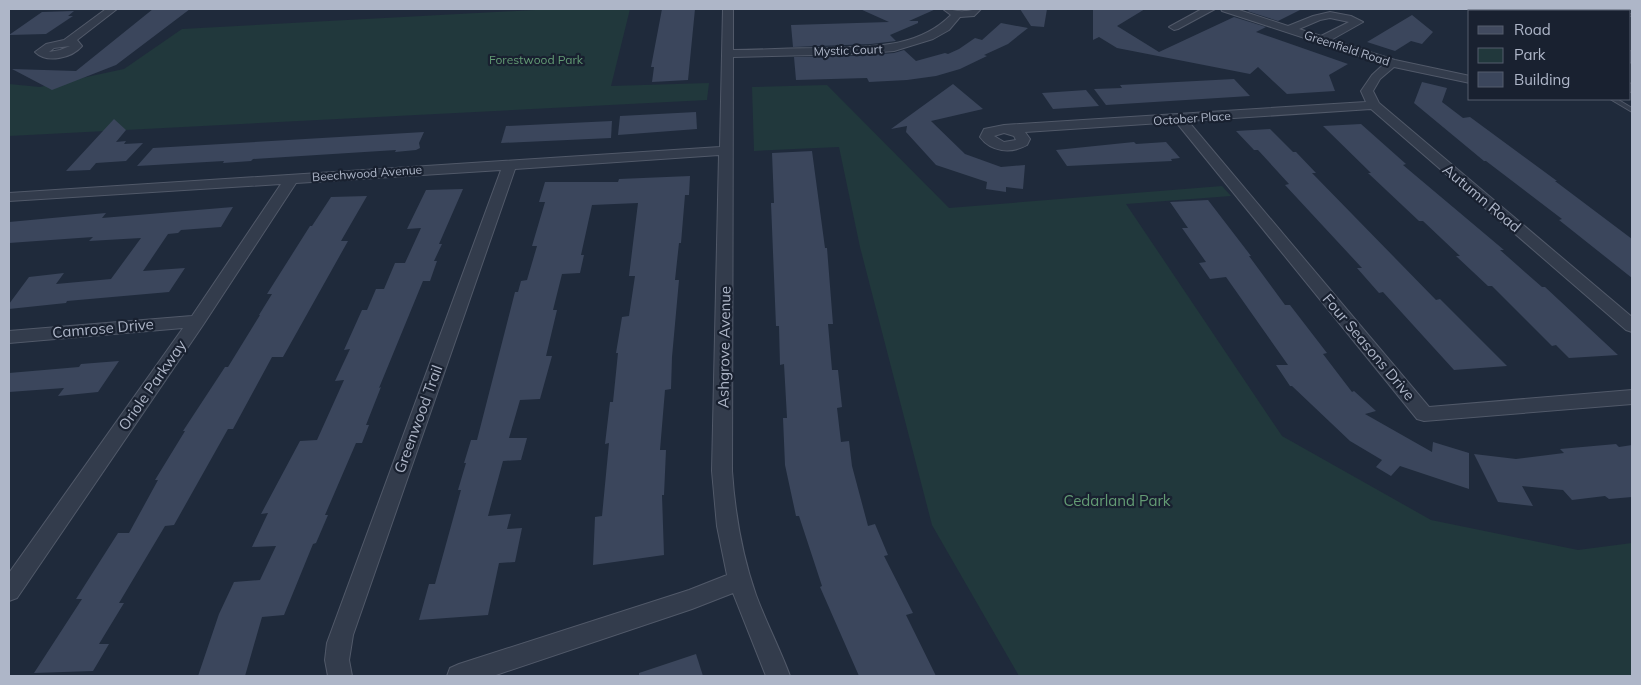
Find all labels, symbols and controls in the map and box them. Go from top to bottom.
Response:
legend [1468,10,1631,100]
text: Road [1514,20,1551,39]
street label: Greenfield Road [1302,27,1392,69]
street label: Mystic Court [813,41,883,59]
text: Park [1514,45,1546,64]
park label: Forestwood Park [489,52,584,67]
text: Building [1514,70,1570,89]
street label: October Place [1153,108,1231,128]
street label: Autumn Road [1439,160,1525,236]
street label: Beechwood Avenue [311,162,423,184]
street label: Ashgrove Avenue [713,286,735,408]
street label: Four Seasons Drive [1319,290,1419,404]
street label: Camrose Drive [51,314,155,342]
street label: Oriole Parkway [114,336,190,434]
street label: Greenwood Trail [390,362,446,476]
park label: Cedarland Park [1063,491,1171,510]

